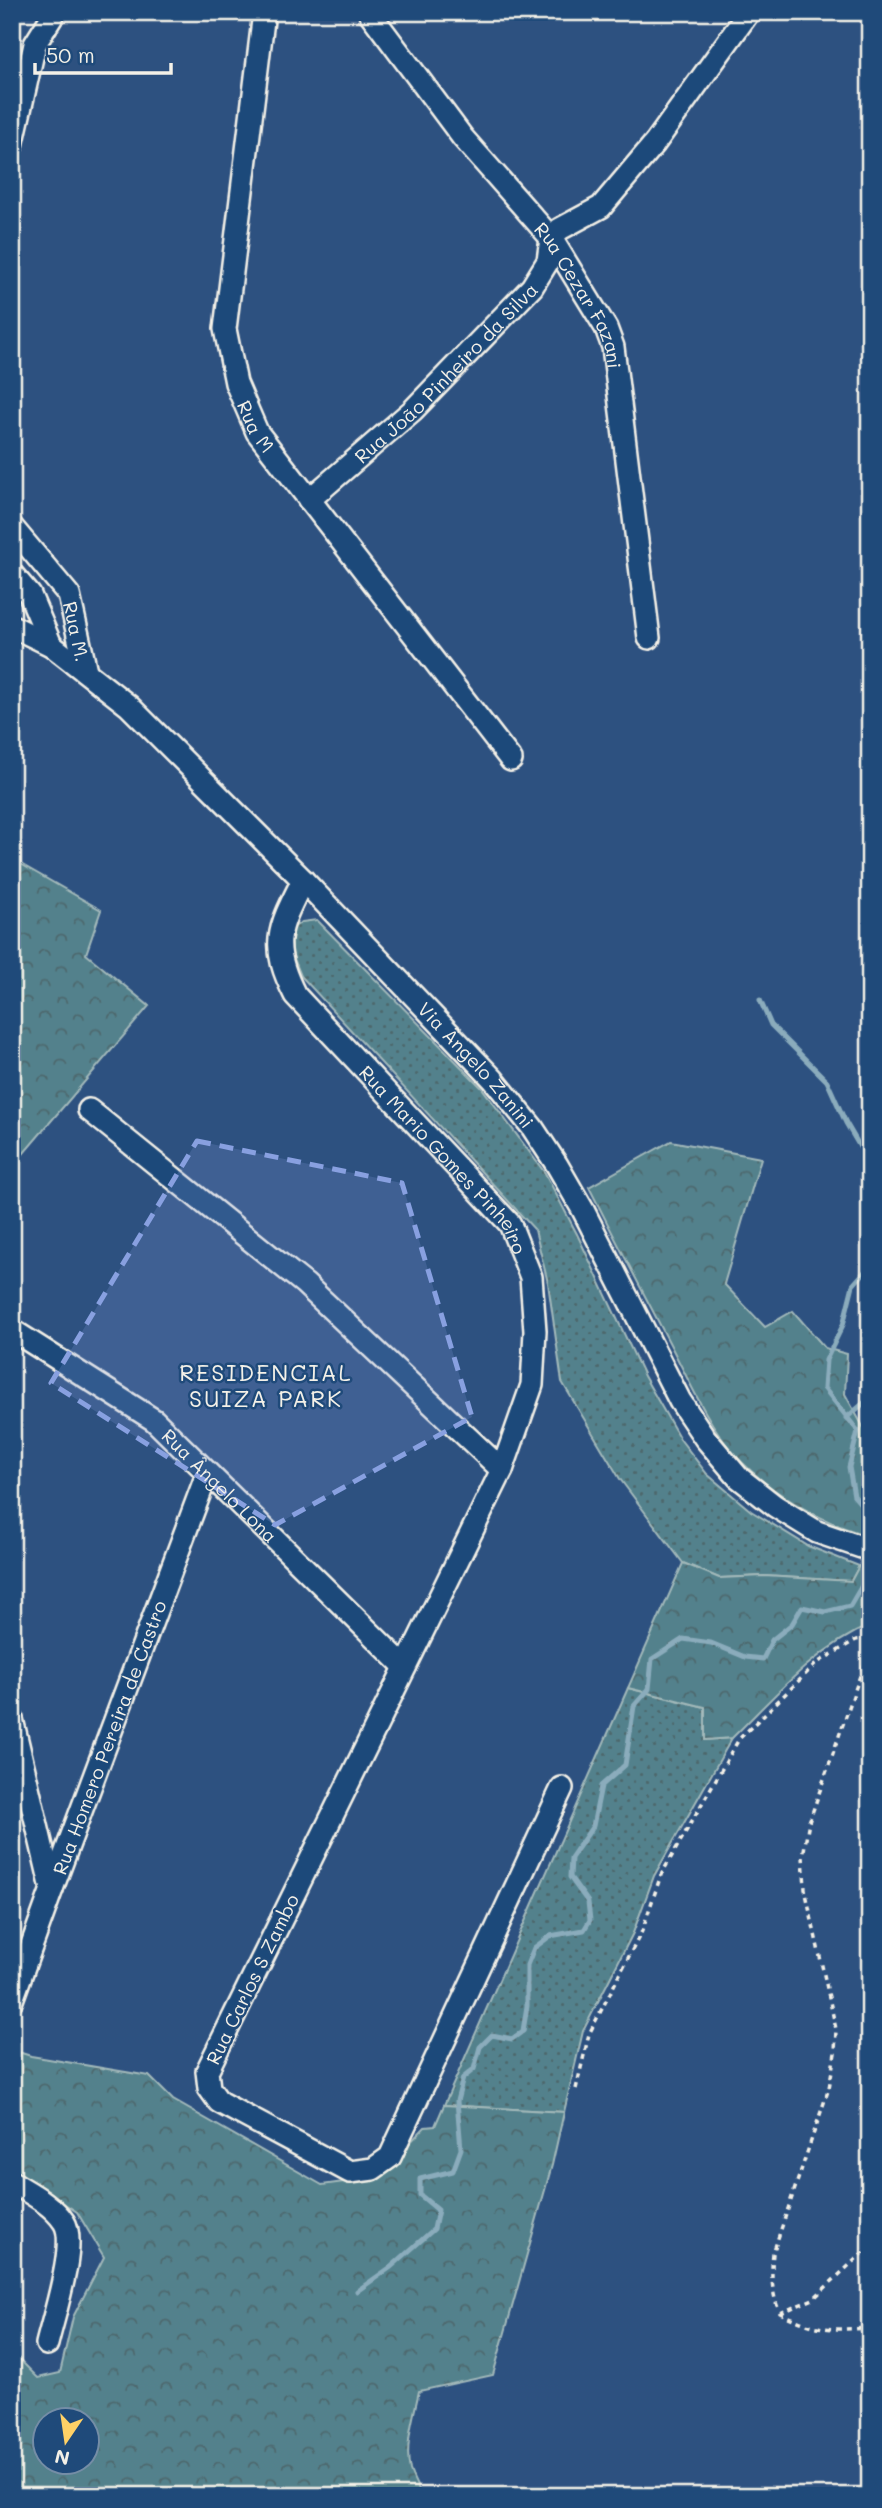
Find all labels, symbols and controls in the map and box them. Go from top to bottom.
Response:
scale bar [35,32,172,76]
text: 50 m [46,41,95,68]
street label: Rua Cezar Fazani [530,216,628,370]
street label: Rua João Pinheiro da Silva [349,277,543,468]
street label: Rua M [232,396,280,457]
street label: Rua M. [58,599,96,664]
street label: Via Ângelo Zanini [413,996,540,1133]
street label: Rua Mario Gomes Pinheiro [354,1059,533,1257]
district label: RESIDENCIAL SUIZA PARK [179,1357,353,1413]
street label: Rua Ângelo Lona [157,1423,283,1548]
street label: Rua Homero Pereira de Castro [46,1597,171,1878]
street label: Rua Carlos S Zambo [200,1890,304,2068]
north arrow [32,2406,102,2476]
text: N [52,2444,72,2472]

